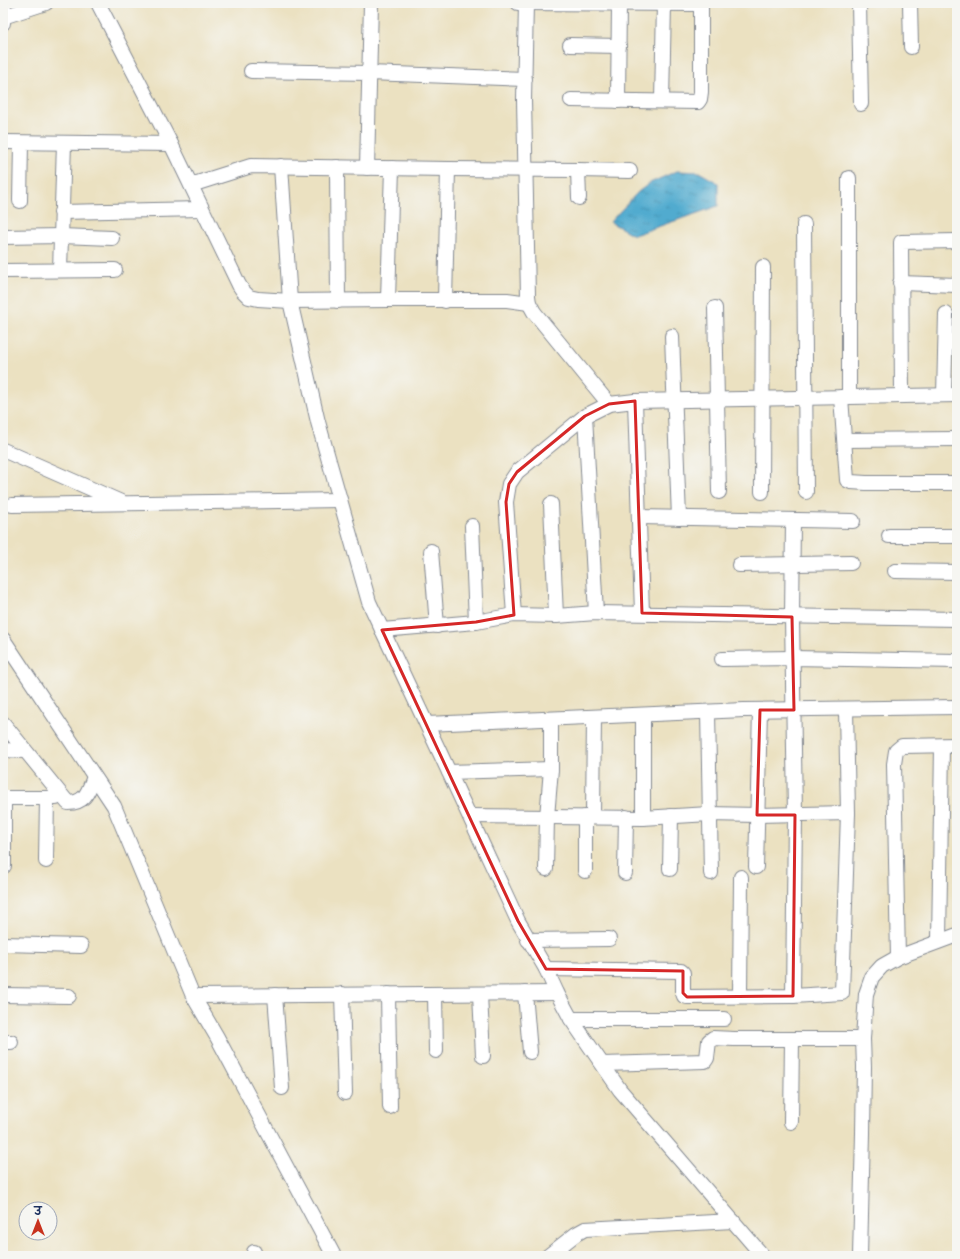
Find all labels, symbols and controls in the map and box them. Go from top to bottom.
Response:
north arrow [18,1201,58,1241]
text: उ [33,1204,43,1218]

